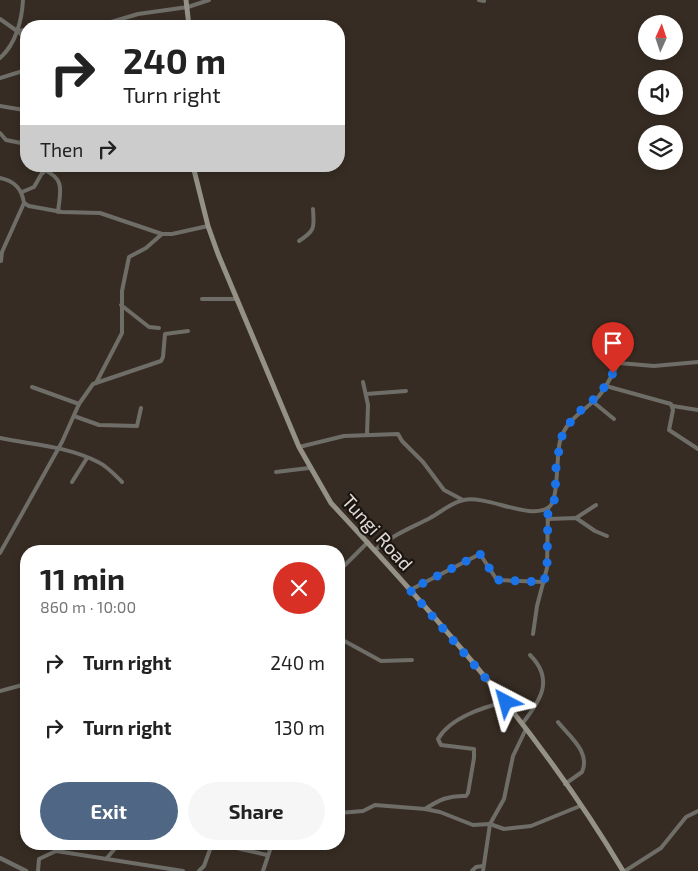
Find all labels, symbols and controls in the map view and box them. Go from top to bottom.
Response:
north arrow [638,15,682,60]
map controls [638,15,683,170]
text: 240 m [123,39,226,81]
icon: right [40,40,105,105]
button: sound [638,70,683,115]
text: Turn right [123,81,221,107]
button: layers [638,125,683,170]
icon: right [93,135,121,163]
text: Then [40,138,83,161]
pin [592,322,634,373]
icon: arrive [599,329,627,357]
street label: Tungi Road [338,489,418,575]
text: 11 min [40,560,125,596]
button: close [273,562,325,614]
text: 860 m · 10:00 [40,597,136,616]
icon: right [40,649,68,677]
text: Turn right [83,651,171,674]
text: 240 m [270,651,325,674]
position arrow [479,675,531,727]
icon: right [40,714,68,742]
text: Turn right [83,716,171,739]
text: 130 m [275,716,325,739]
button: Exit [40,782,178,840]
button: Share [188,782,325,840]

